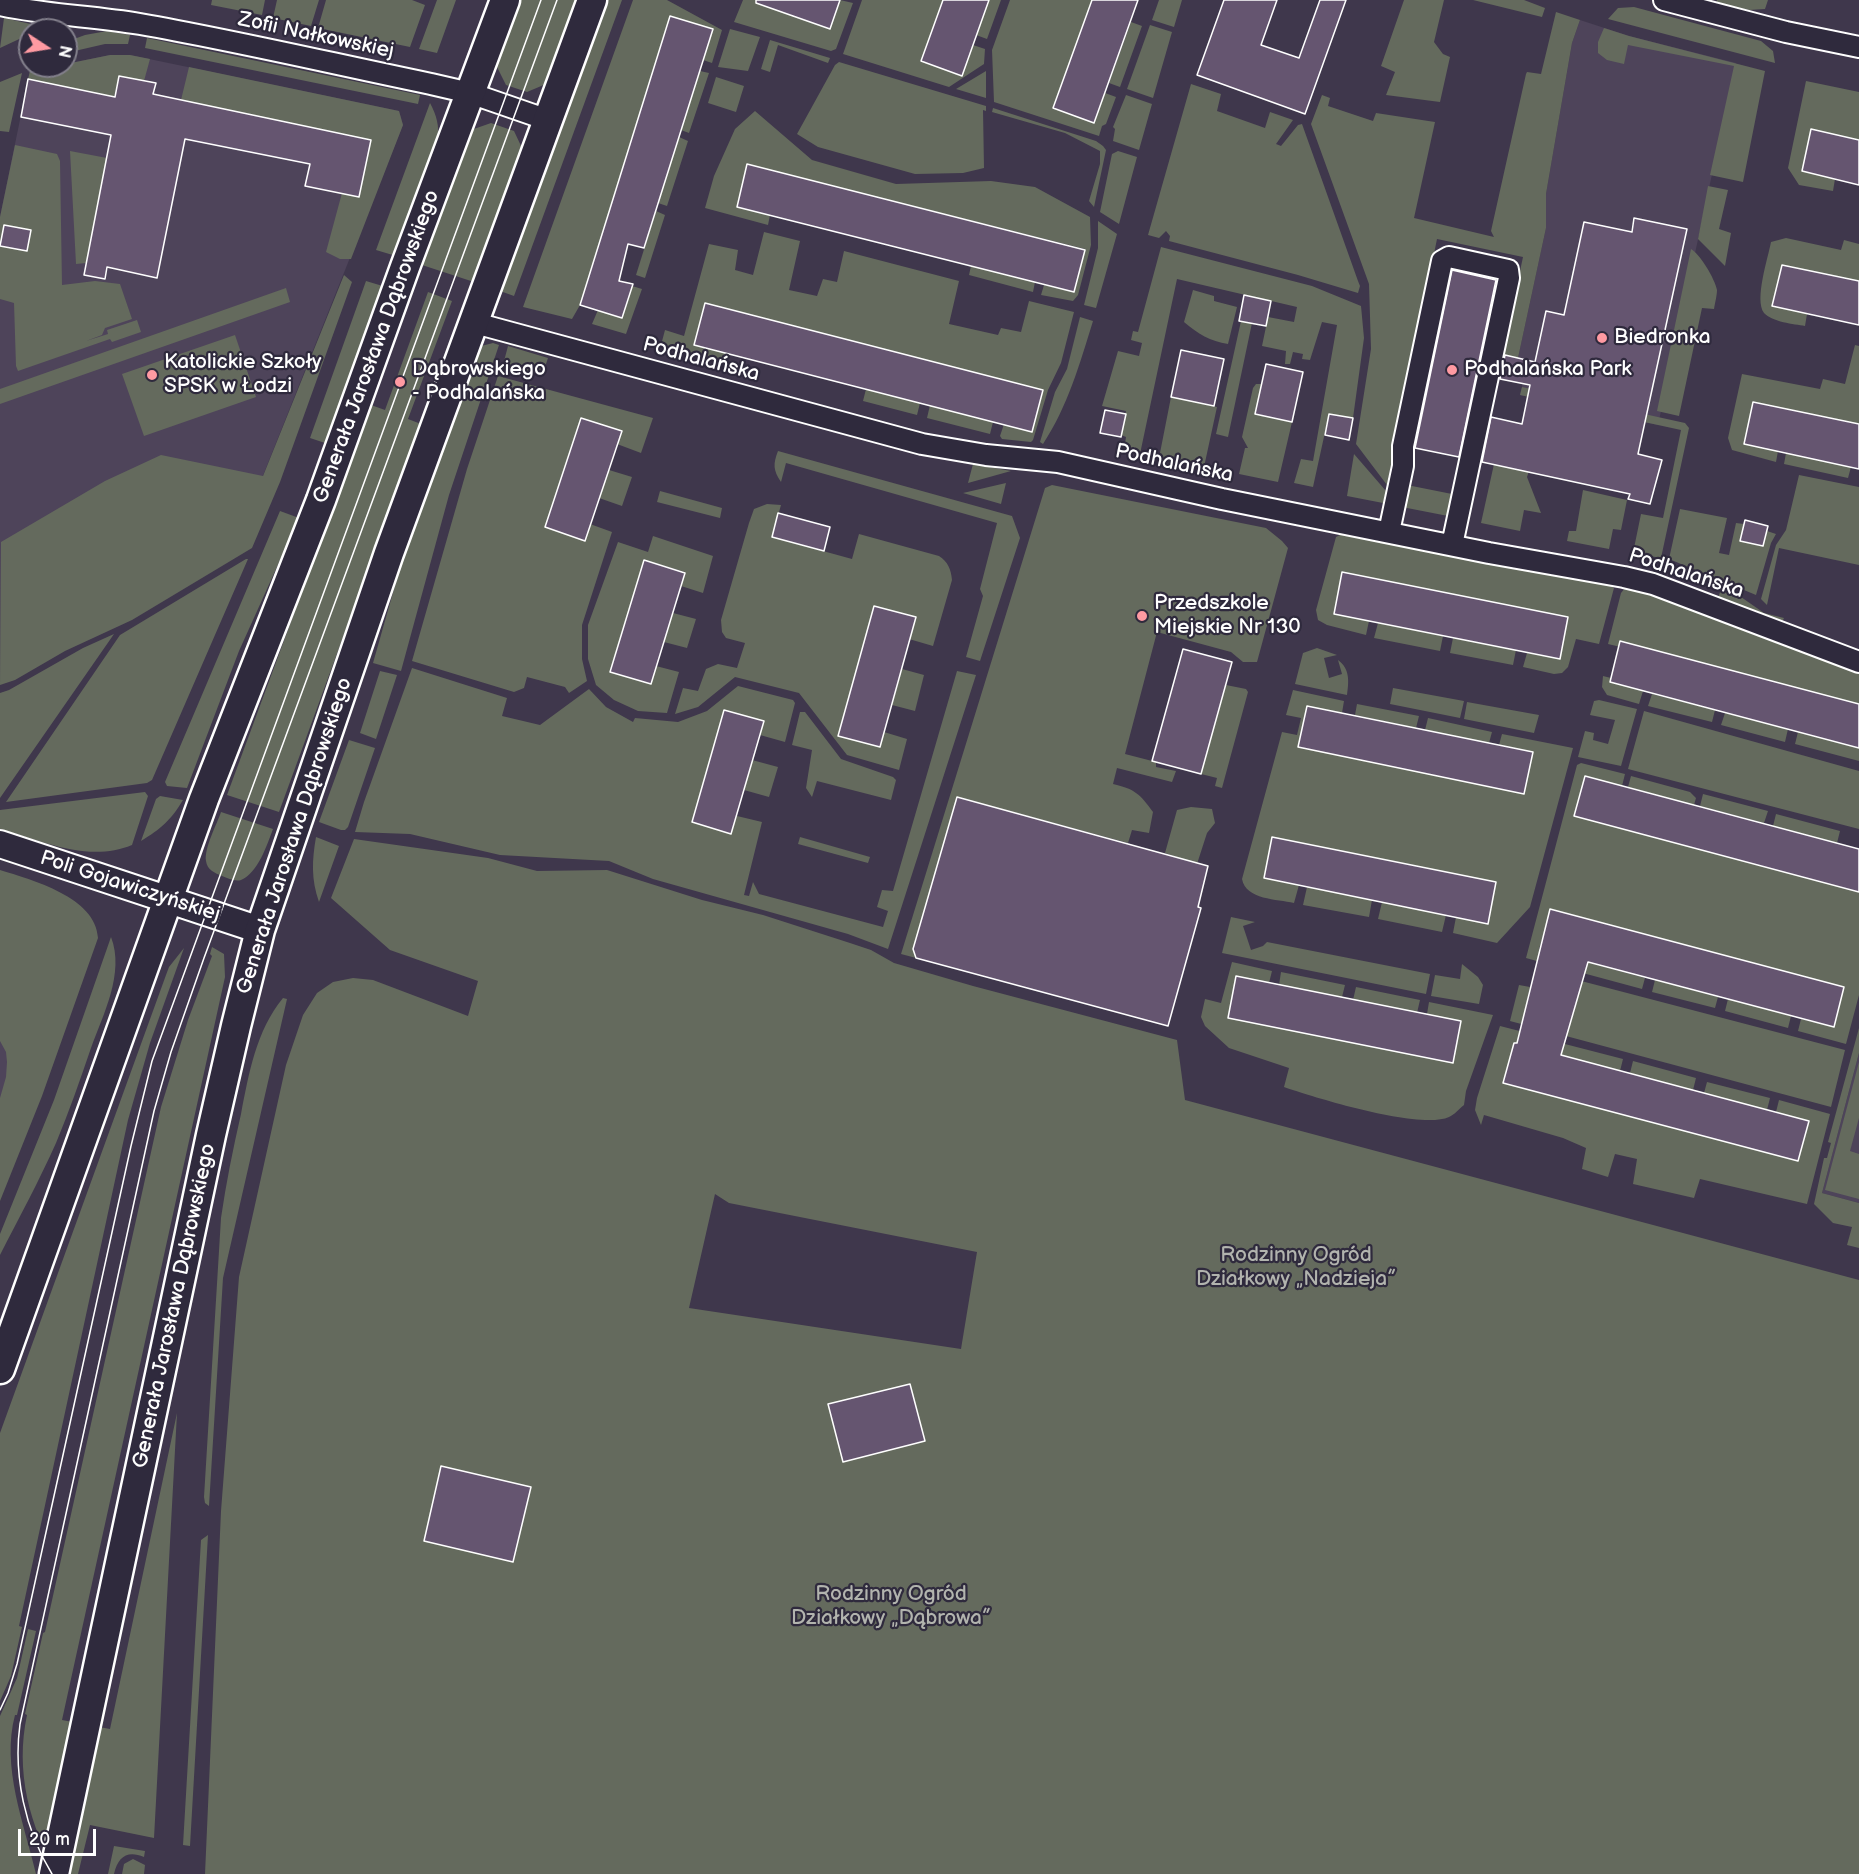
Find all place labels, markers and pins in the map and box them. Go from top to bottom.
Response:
place label: Biedronka [1614,325,1711,351]
marker: Biedronka [1595,331,1609,345]
place label: Katolickie Szkoły SPSK w Łodzi [164,350,322,400]
place label: Dąbrowskiego - Podhalańska [412,357,546,407]
place label: Podhalańska Park [1464,357,1632,383]
marker: Podhalańska Park [1445,363,1459,377]
marker: Katolickie Szkoły SPSK w Łodzi [145,368,159,382]
marker: Dąbrowskiego - Podhalańska [393,375,407,389]
place label: Przedszkole Miejskie Nr 130 [1154,591,1301,641]
marker: Przedszkole Miejskie Nr 130 [1135,609,1149,623]

